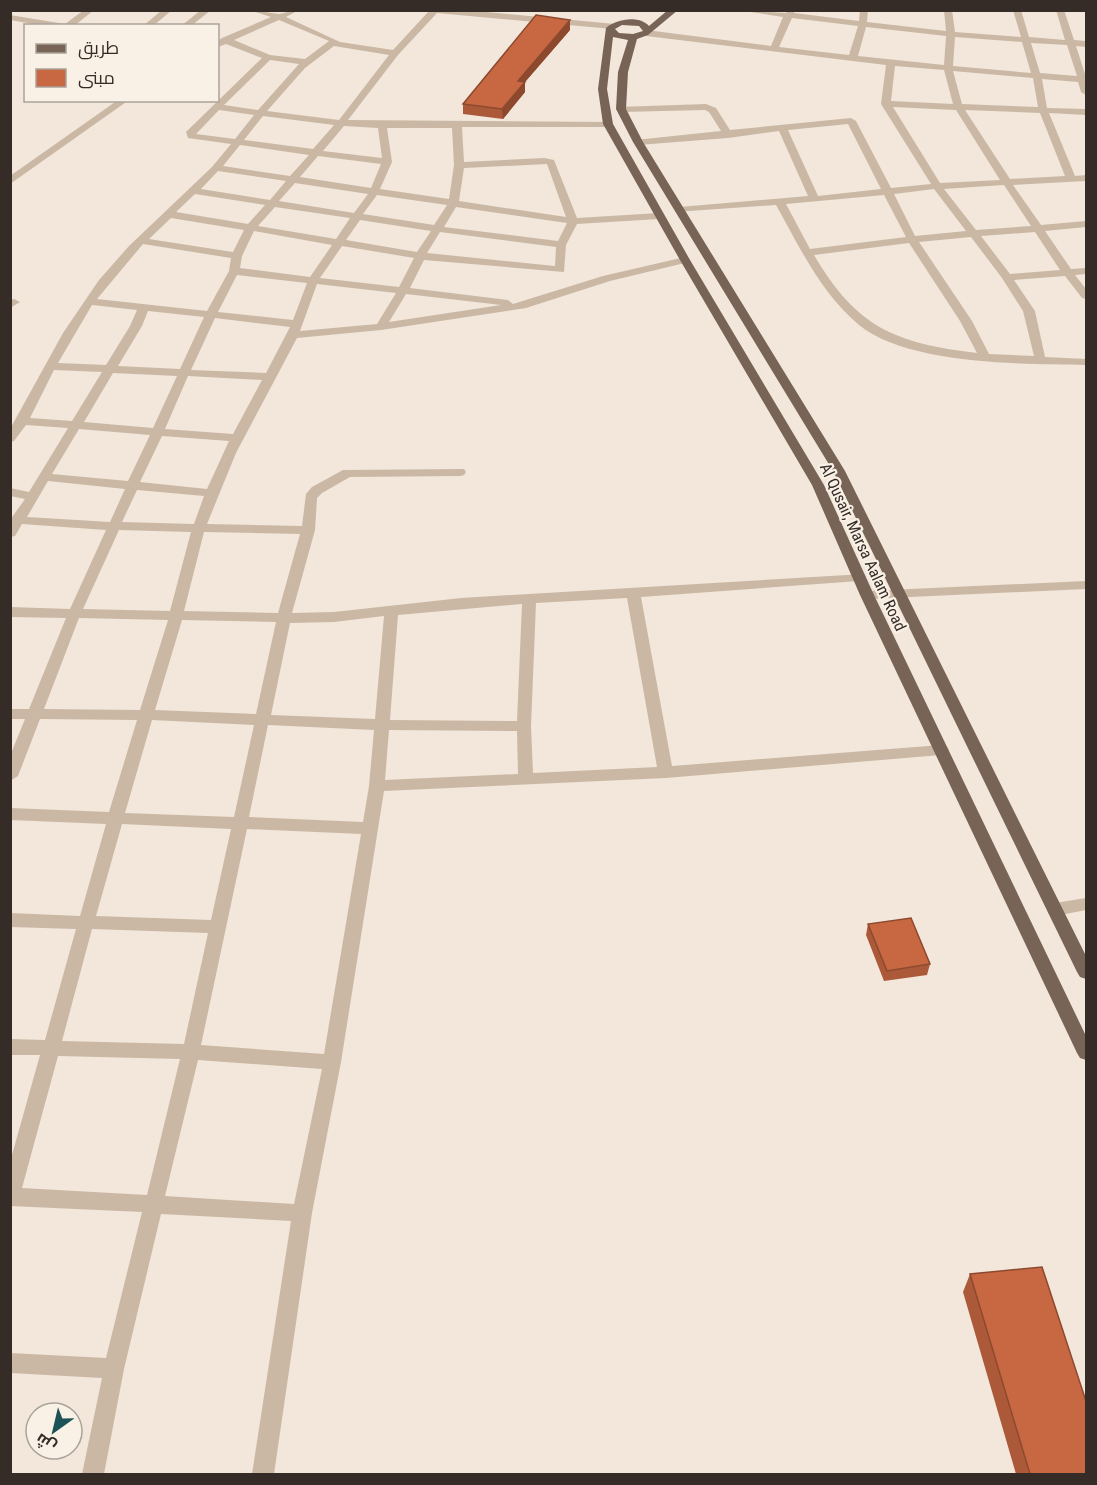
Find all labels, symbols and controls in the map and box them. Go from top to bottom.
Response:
legend [24,24,219,102]
text: طريق [78,37,119,60]
text: مبنى [78,67,115,89]
street label: Al Qusair, Marsa Aalam Road [816,460,910,634]
north arrow [24,1401,84,1461]
text: ش [32,1429,60,1457]

